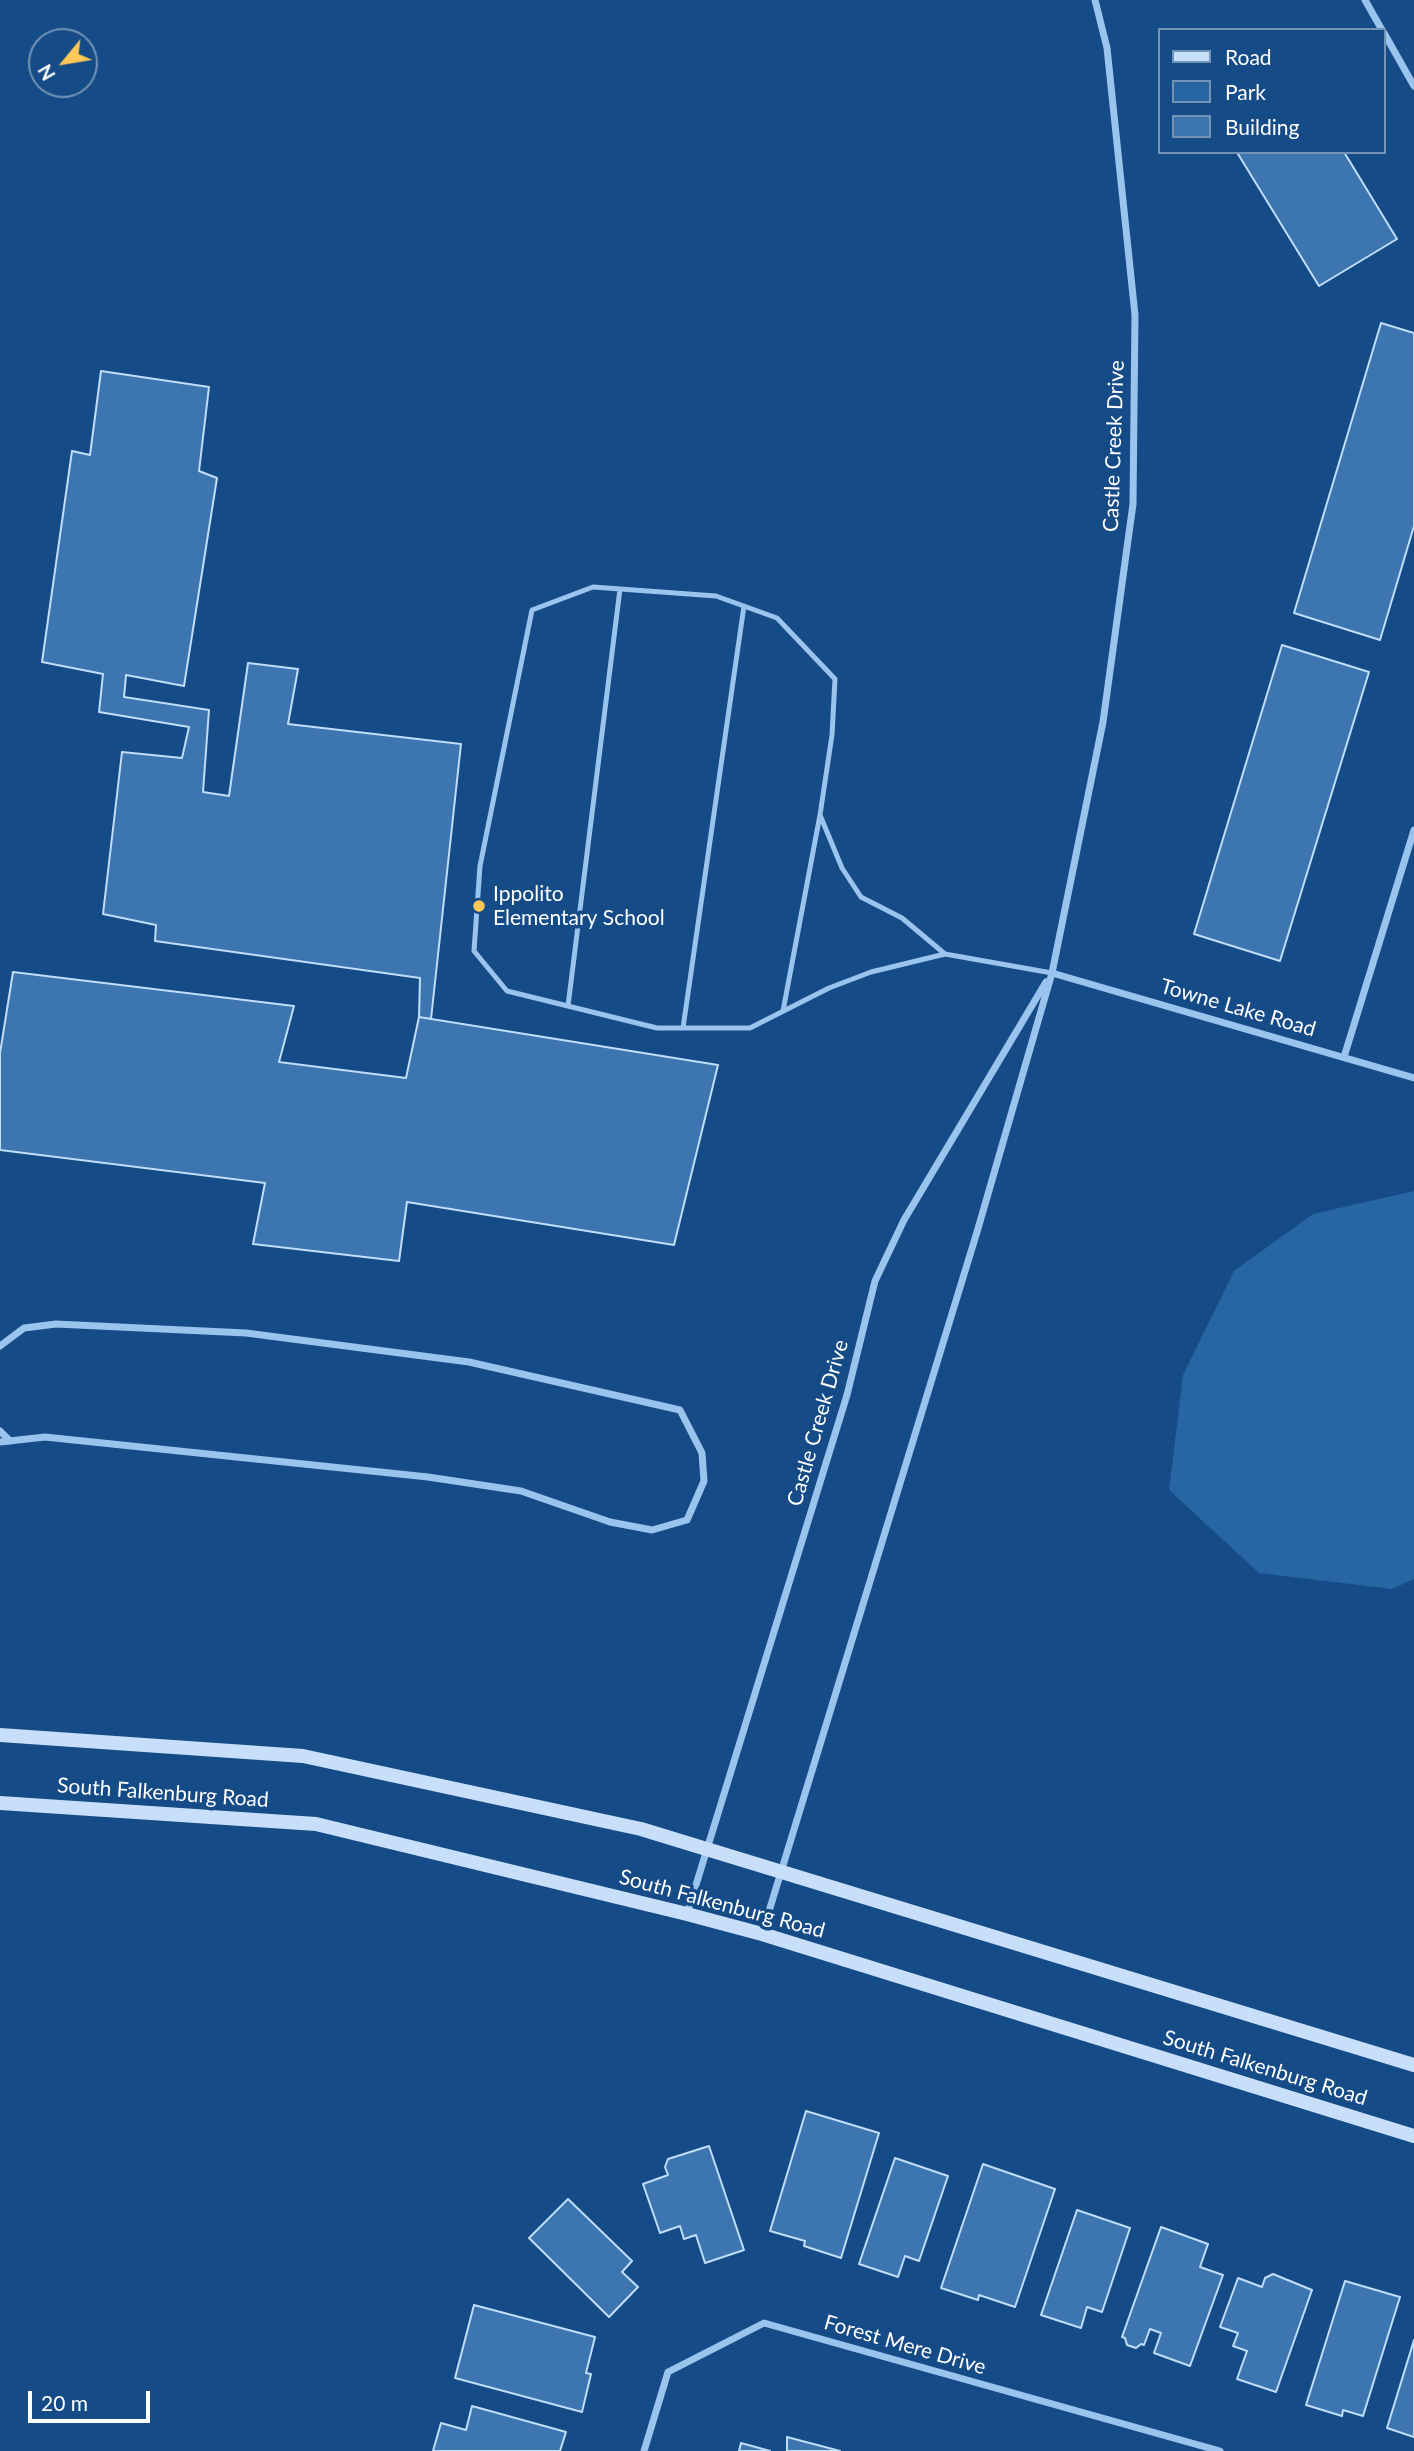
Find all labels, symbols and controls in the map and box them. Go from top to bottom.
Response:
north arrow [28,28,98,98]
legend [1158,28,1386,154]
text: Road [1225,44,1272,69]
text: N [32,61,60,85]
text: Park [1225,79,1266,104]
text: Building [1225,114,1300,139]
street label: Castle Creek Drive [1098,360,1130,532]
place label: Ippolito Elementary School [493,881,665,931]
marker: Ippolito Elementary School [471,898,487,914]
street label: Towne Lake Road [1157,974,1319,1042]
street label: Castle Creek Drive [782,1337,854,1509]
street label: South Falkenburg Road [56,1773,270,1813]
street label: South Falkenburg Road [616,1864,828,1944]
street label: South Falkenburg Road [1160,2025,1370,2111]
street label: Forest Mere Drive [821,2310,989,2380]
scale bar [32,2378,154,2422]
text: 20 m [41,2390,88,2415]

